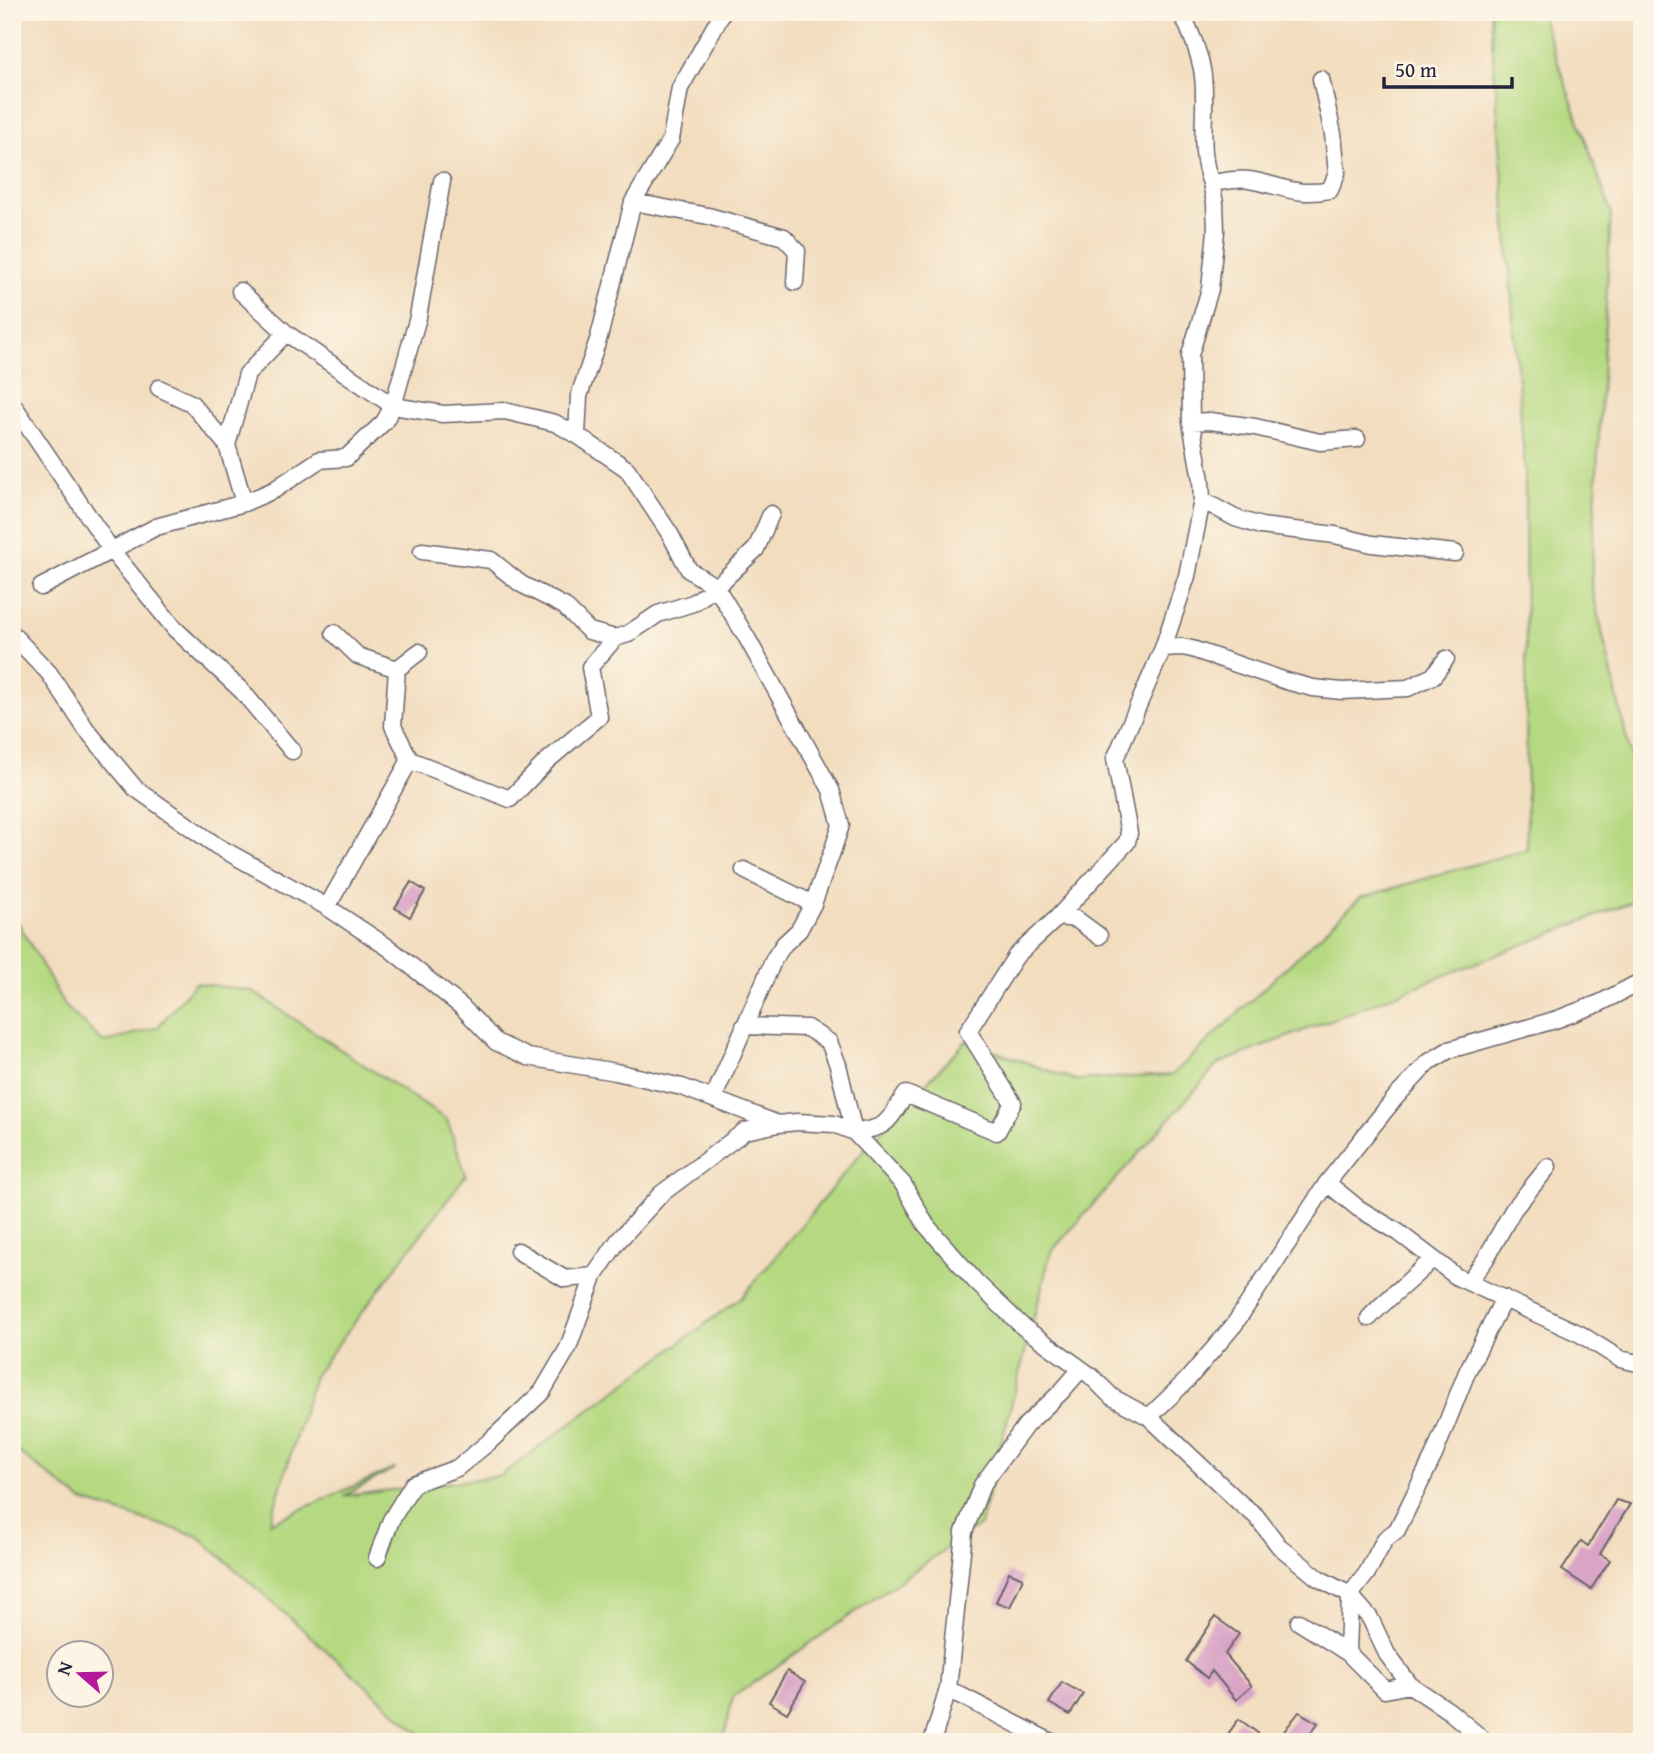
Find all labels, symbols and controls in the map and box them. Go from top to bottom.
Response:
scale bar [1384,46,1512,90]
text: 50 m [1395,54,1437,85]
north arrow [46,1638,116,1708]
text: N [49,1657,79,1679]

